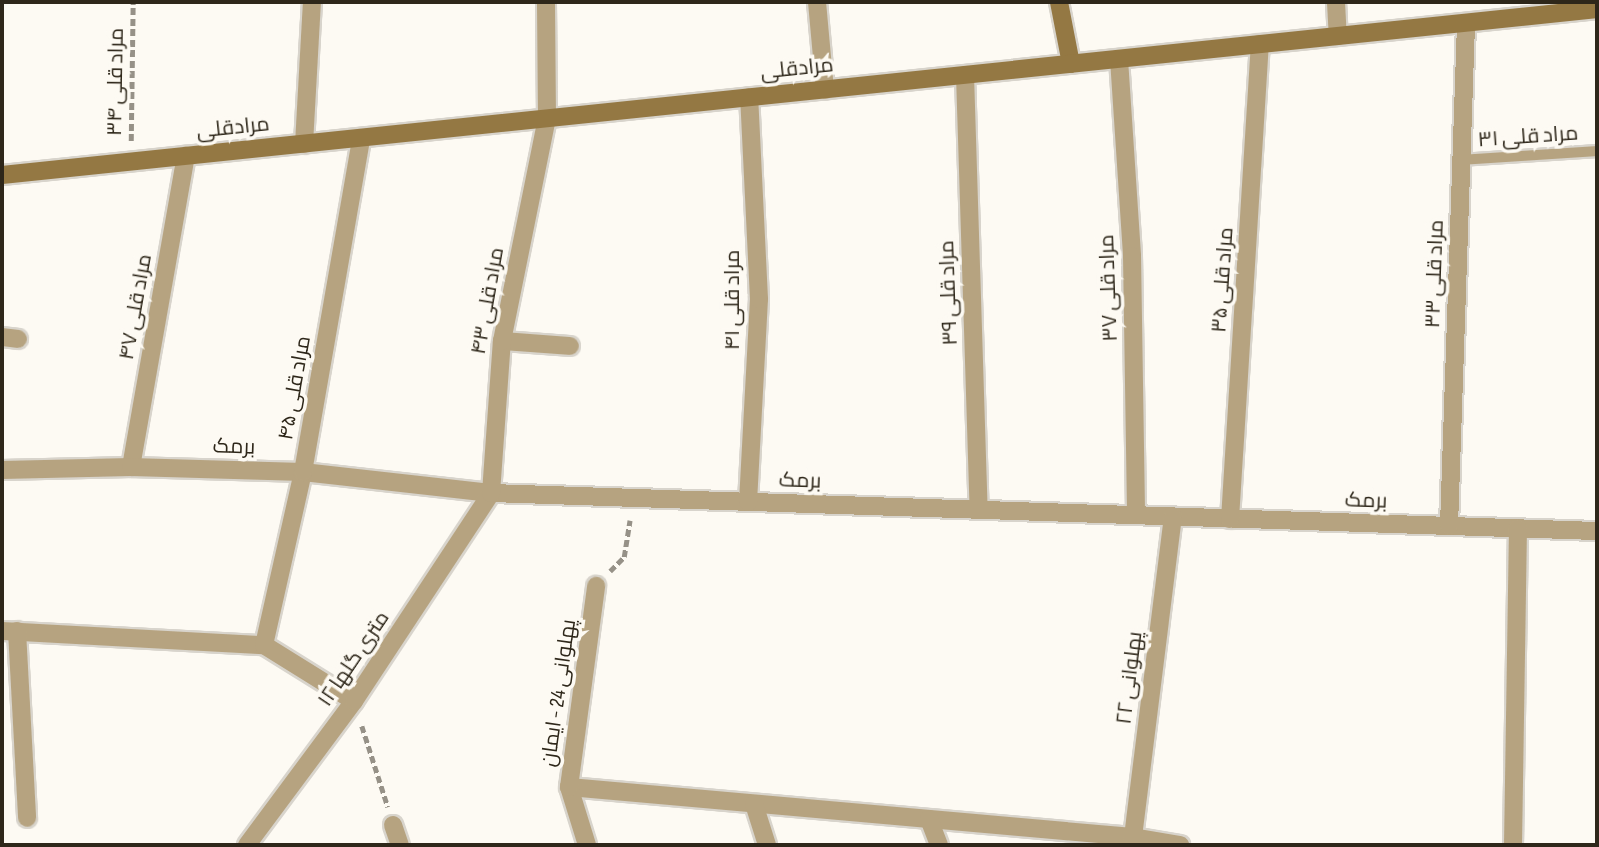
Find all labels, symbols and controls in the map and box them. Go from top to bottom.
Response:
street label: مراد قلی ۳۴ [102,28,130,136]
street label: مرادقلی [759,53,835,85]
street label: مرادقلی [195,112,271,144]
street label: مراد قلی ۳۱ [1477,121,1579,153]
street label: مراد قلی ۳۳ [1421,219,1449,329]
street label: مراد قلی ۳۵ [1207,226,1239,334]
street label: مراد قلی ۳۷ [1095,234,1123,342]
street label: مراد قلی ۳۹ [935,240,963,346]
street label: مراد قلی ۴۳ [466,246,510,356]
street label: مراد قلی ۴۱ [720,250,746,350]
street label: مراد قلی ۴۷ [114,252,158,362]
street label: مراد قلی ۴۵ [273,334,317,442]
street label: برمک [212,434,256,460]
street label: برمک [778,468,822,494]
street label: برمک [1344,488,1388,514]
street label: ۱۲ متری گلها [313,606,395,712]
street label: پهلوانی 24 - ایمان [536,618,582,768]
street label: پهلوانی ۲۲ [1112,630,1148,726]

